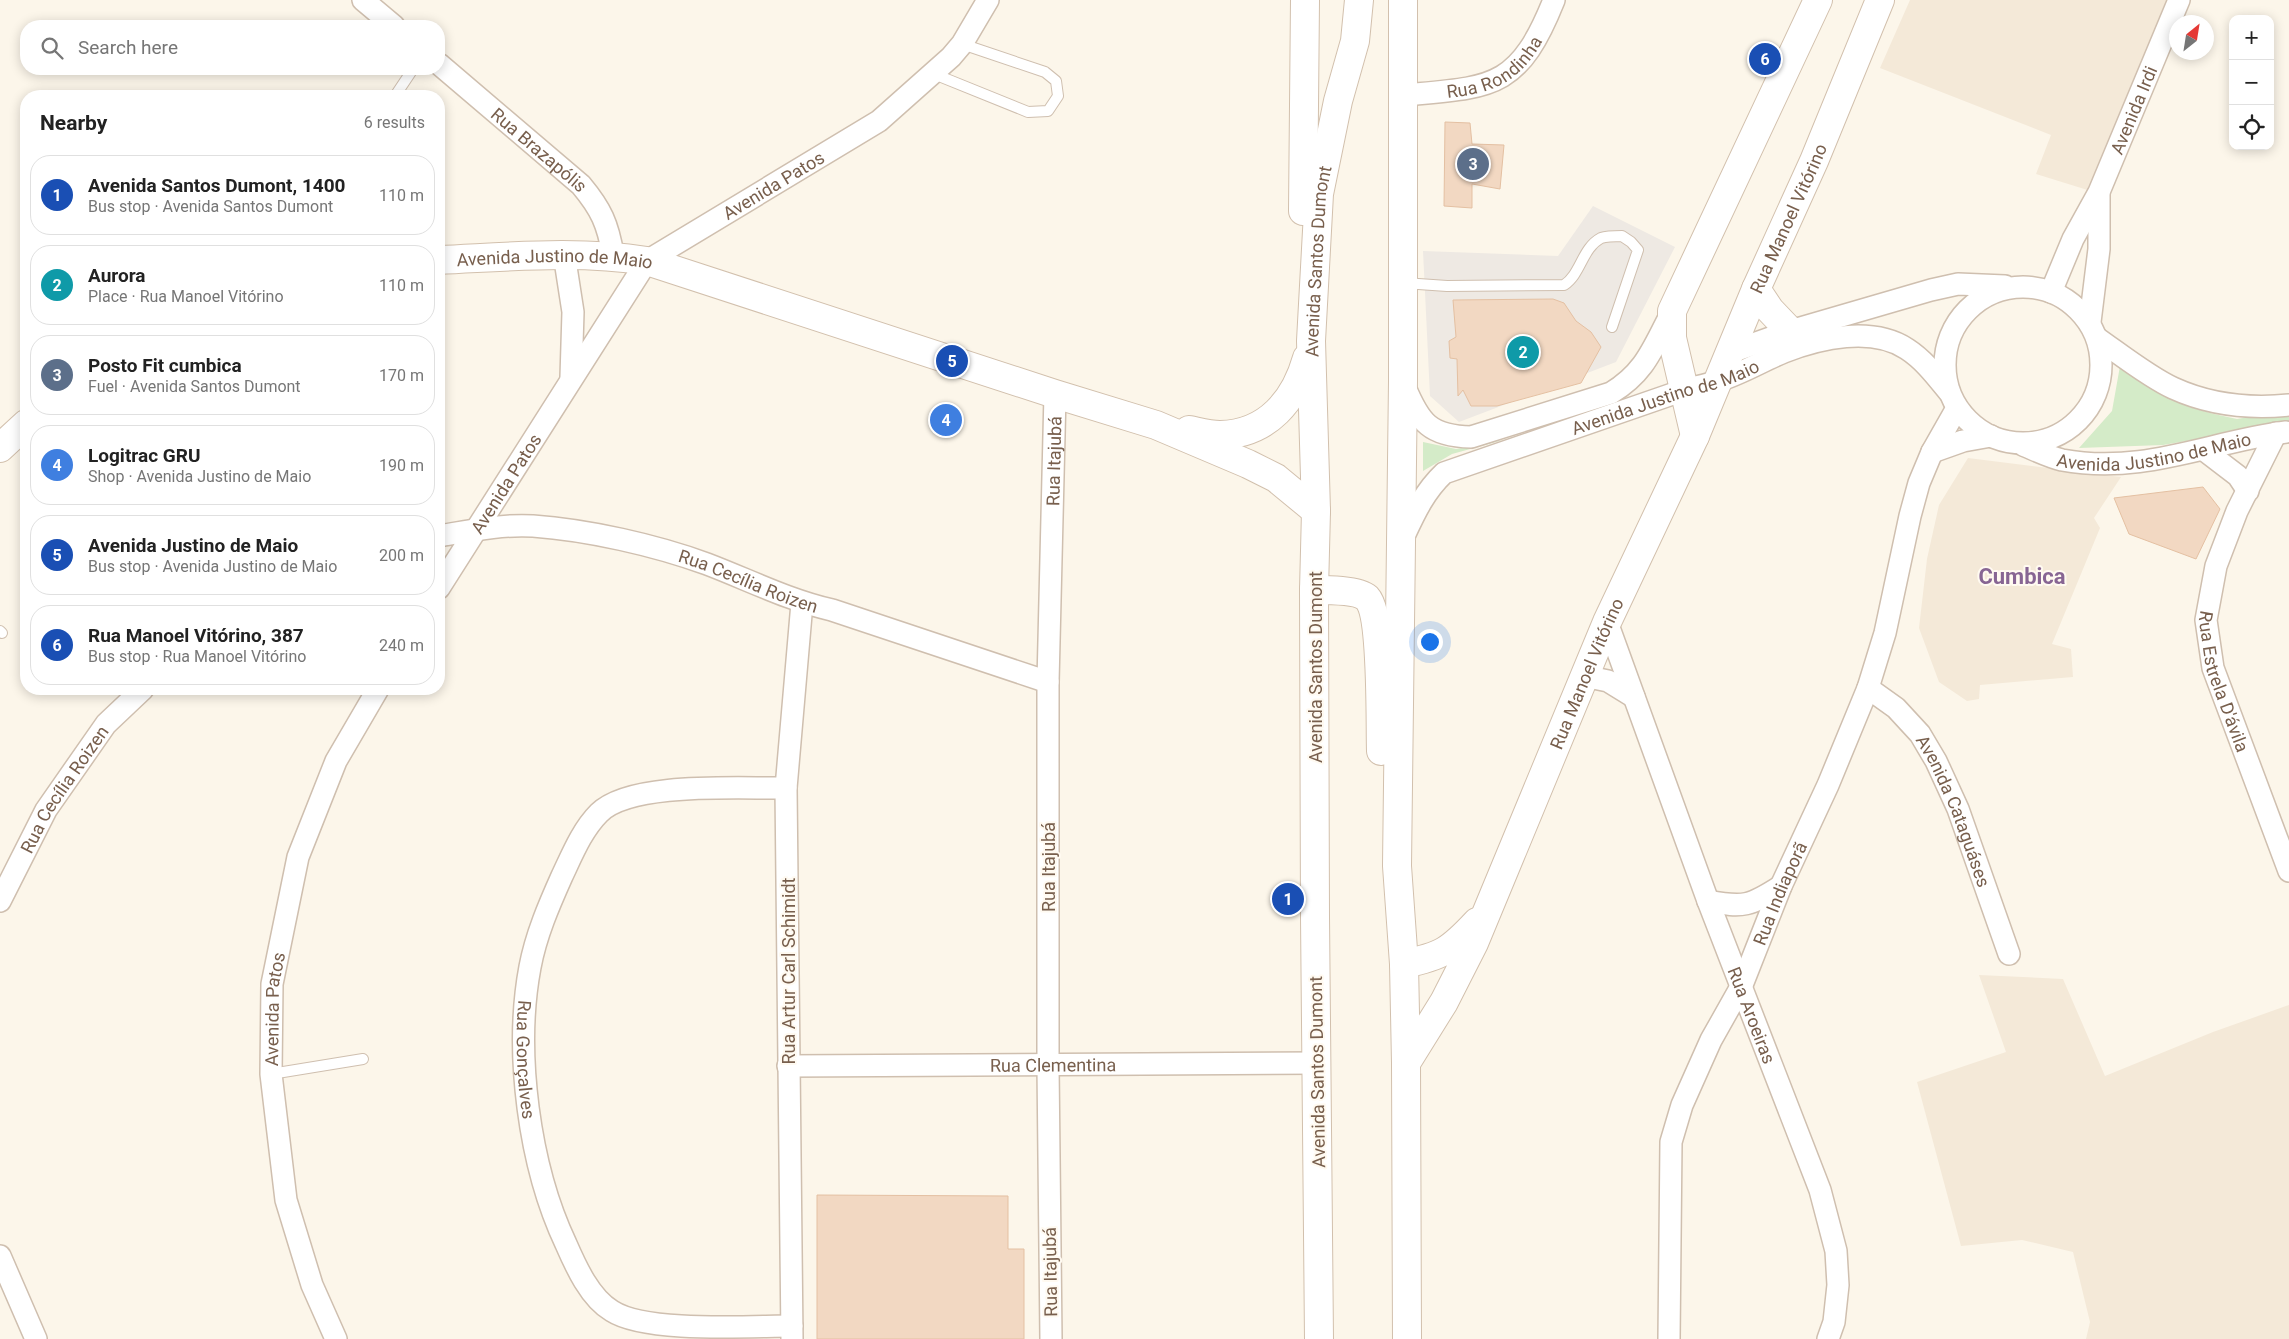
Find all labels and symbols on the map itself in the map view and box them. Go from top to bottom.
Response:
north arrow [2169,15,2214,60]
street label: Rua Rondinha [1445,32,1546,102]
pin: 6 [1749,40,1781,78]
street label: Avenida Irdi [2105,63,2161,157]
street label: Rua Brazapólis [487,103,592,196]
street label: Rua Manoel Vitórino [1745,140,1831,296]
pin: 3 [1457,145,1489,183]
street label: Avenida Patos [719,146,828,223]
street label: Avenida Santos Dumont [1300,164,1335,357]
street label: Avenida Justino de Maio [456,245,656,273]
pin: 2 [1507,333,1539,371]
pin: 5 [936,342,968,380]
street label: Avenida Justino de Maio [1569,355,1762,439]
pin: 4 [930,401,962,439]
street label: Rua Itajubá [1042,416,1065,506]
street label: Avenida Justino de Maio [2055,428,2253,474]
street label: Avenida Patos [466,429,545,537]
street label: Rua Cecília Roizen [676,545,821,616]
district label: Cumbica [1978,564,2066,589]
street label: Avenida Santos Dumont [1305,571,1326,763]
street label: Rua Manoel Vitórino [1545,594,1627,752]
street label: Rua Estrela D'ávila [2195,609,2254,755]
your location [1417,629,1443,655]
street label: Rua Cecília Roizen [16,721,112,856]
street label: Avenida Cataguáses [1912,731,1995,890]
street label: Rua Itajubá [1038,822,1059,912]
street label: Rua Indiaporã [1748,838,1811,948]
street label: Rua Artur Carl Schimidt [778,877,799,1064]
pin: 1 [1272,880,1304,918]
street label: Avenida Patos [261,950,289,1066]
street label: Rua Aroeiras [1724,964,1780,1066]
street label: Avenida Santos Dumont [1305,976,1329,1168]
street label: Rua Gonçalves [513,999,540,1120]
street label: Rua Clementina [990,1054,1116,1075]
street label: Rua Itajubá [1039,1227,1061,1317]

